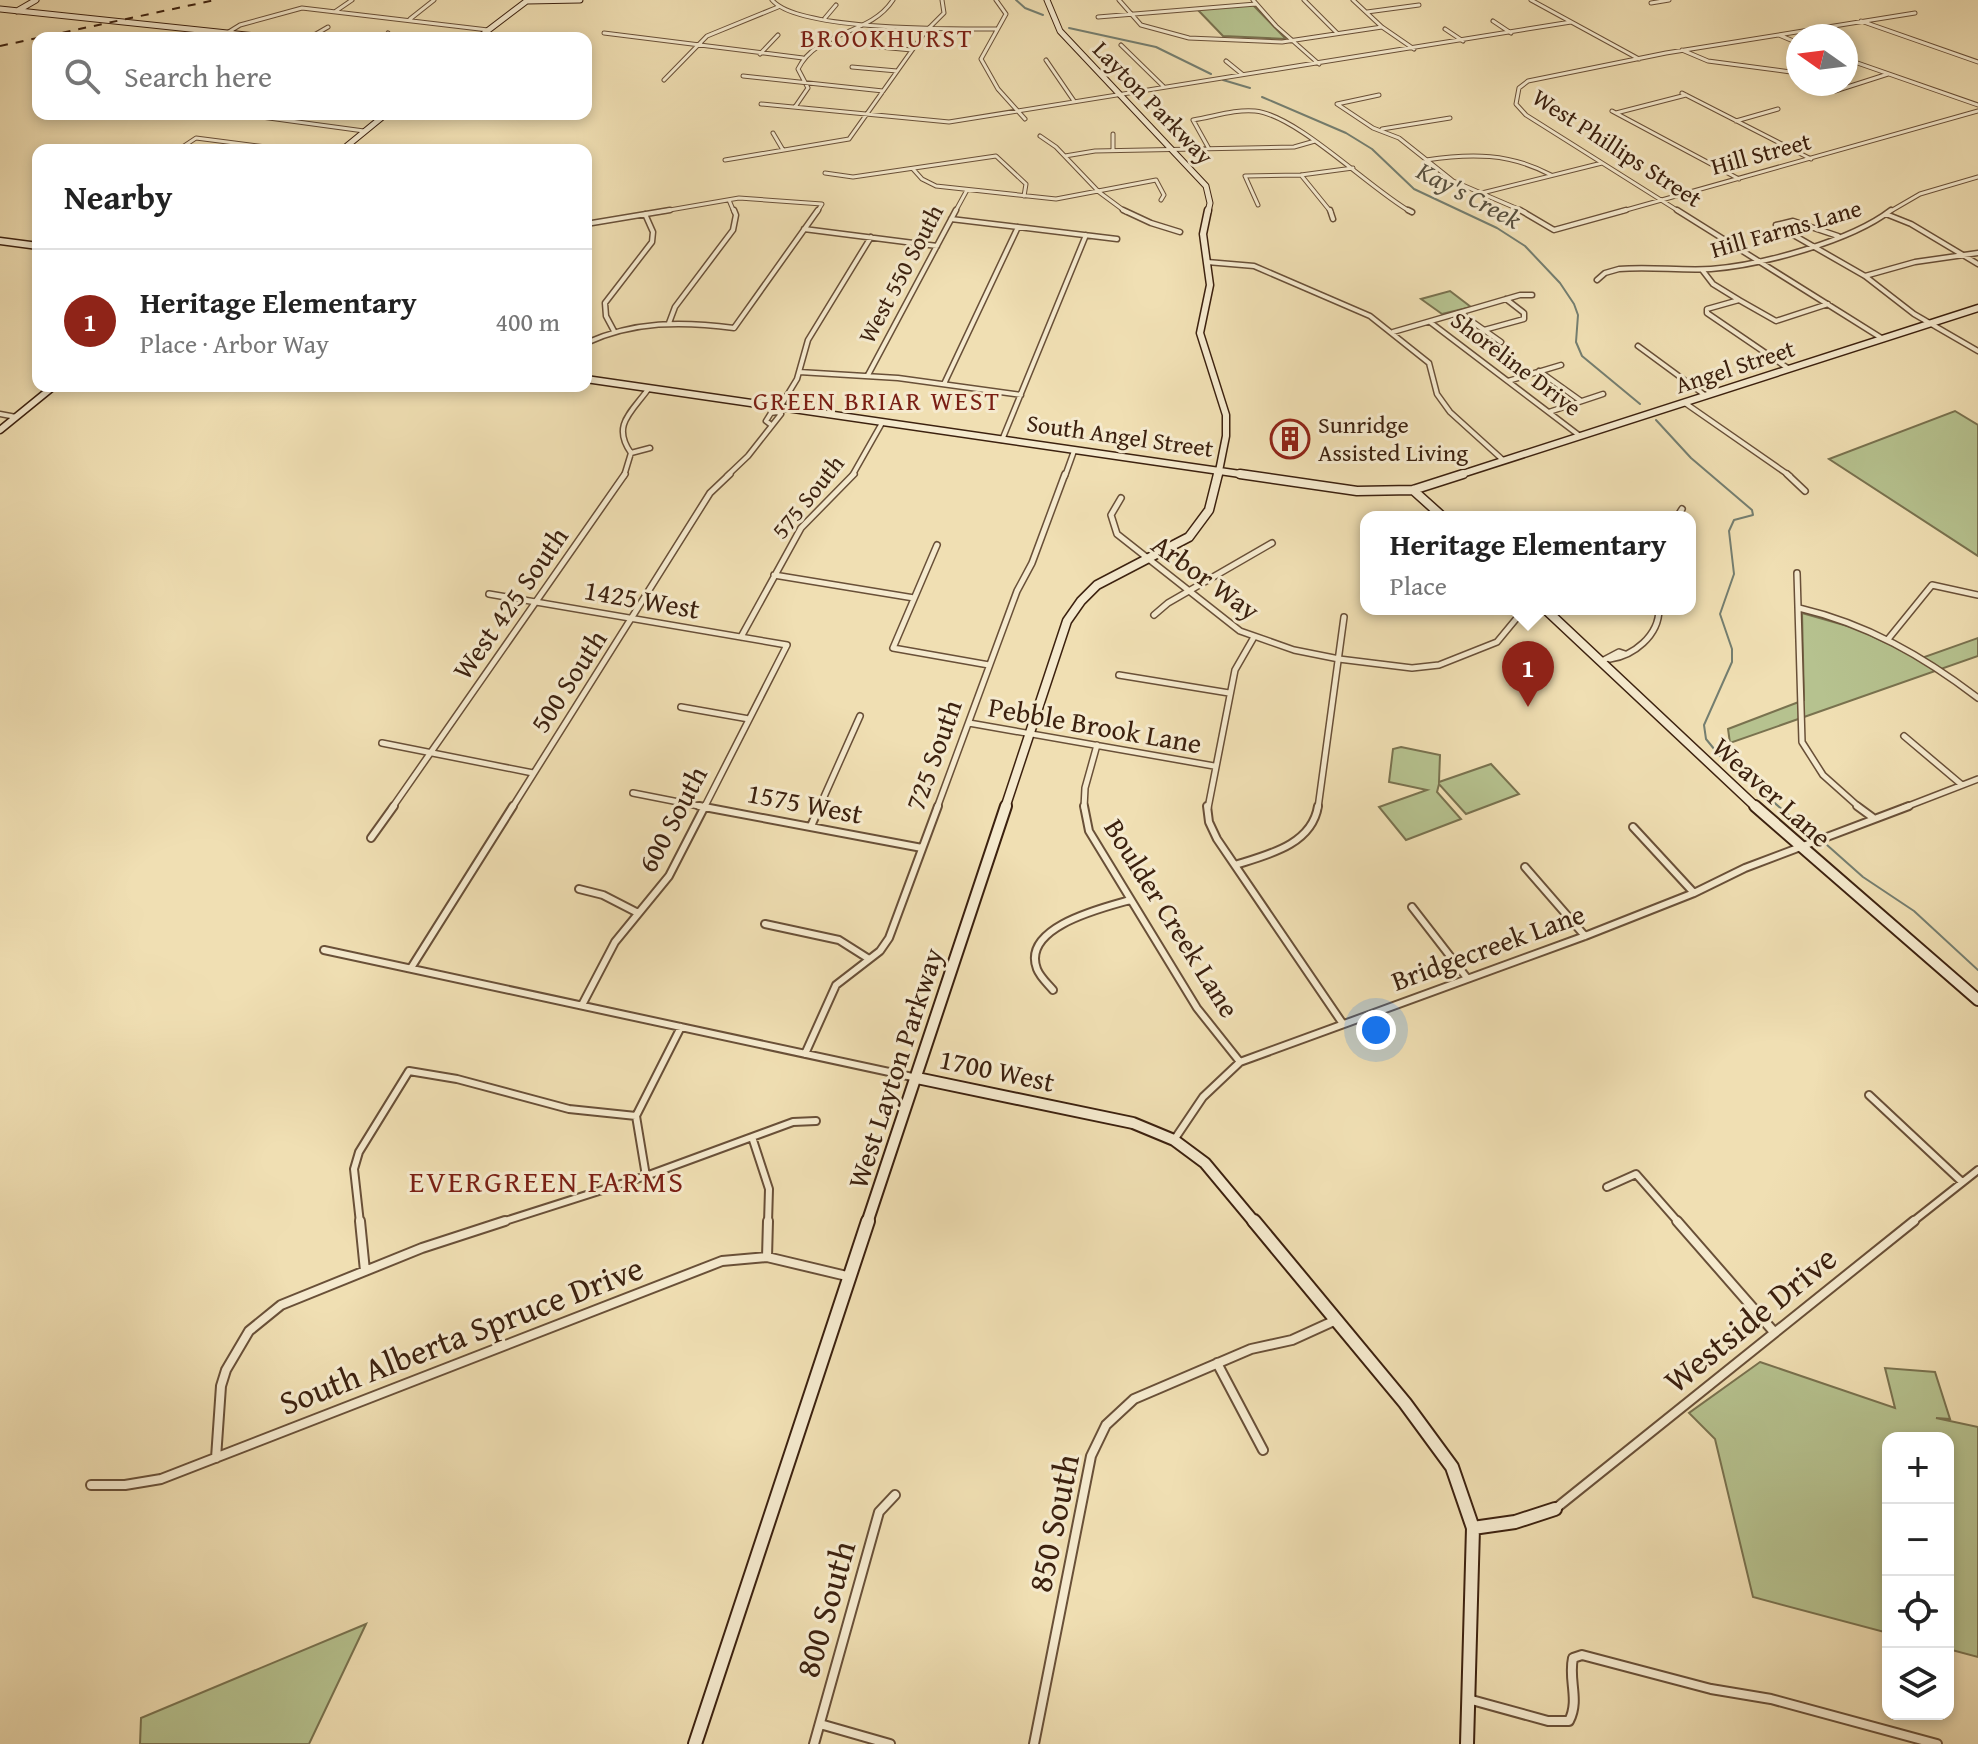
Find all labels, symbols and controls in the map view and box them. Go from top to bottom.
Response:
district label: BROOKHURST [800,18,974,57]
north arrow [1786,24,1858,96]
search box [32,32,592,120]
street label: Layton Parkway [1085,33,1222,173]
icon: search [60,54,104,98]
text: Search here [124,54,272,98]
street label: West Phillips Street [1526,80,1709,216]
street label: Hill Street [1707,123,1815,184]
water label: Kay's Creek [1409,150,1528,238]
text: Nearby [64,172,173,221]
street label: Hill Farms Lane [1706,190,1865,267]
street label: West 550 South [849,198,952,349]
text: Heritage Elementary [140,280,417,324]
text: 1 [83,302,97,341]
text: 400 m [495,302,560,341]
street label: Shoreline Drive [1444,303,1589,424]
text: Place · Arbor Way [140,324,329,363]
street label: Angel Street [1670,331,1800,402]
district label: GREEN BRIAR WEST [753,381,1001,420]
street label: South Angel Street [1024,405,1216,466]
place label: Sunridge Assisted Living [1318,407,1468,470]
building icon: Sunridge Assisted Living [1269,418,1311,460]
street label: 575 South [763,447,853,546]
popup [1360,511,1696,615]
street label: West 425 South [442,518,578,688]
text: Heritage Elementary [1390,522,1666,566]
street label: Arbor Way [1144,523,1269,630]
text: Place [1390,566,1447,605]
street label: 1425 West [581,568,703,629]
street label: 500 South [519,621,616,740]
pin: 1 [1502,641,1554,707]
street label: Pebble Brook Lane [985,686,1205,763]
street label: 725 South [894,693,972,816]
street label: Weaver Lane [1703,727,1841,857]
street label: 600 South [626,758,717,879]
street label: 1575 West [744,771,867,834]
street label: Boulder Creek Lane [1095,810,1250,1025]
street label: Bridgecreek Lane [1385,893,1590,1001]
street label: West Layton Parkway [836,942,953,1193]
your location [1356,1010,1396,1050]
street label: 1700 West [936,1037,1059,1102]
district label: EVERGREEN FARMS [409,1159,685,1203]
street label: Westside Drive [1653,1234,1847,1404]
street label: South Alberta Spruce Drive [272,1242,650,1427]
map controls [1882,1432,1954,1720]
button: + [1882,1432,1954,1504]
street label: 850 South [1014,1449,1091,1596]
button: − [1882,1504,1954,1576]
street label: 800 South [782,1535,867,1683]
button: locate [1882,1576,1954,1648]
button: layers [1882,1648,1954,1720]

